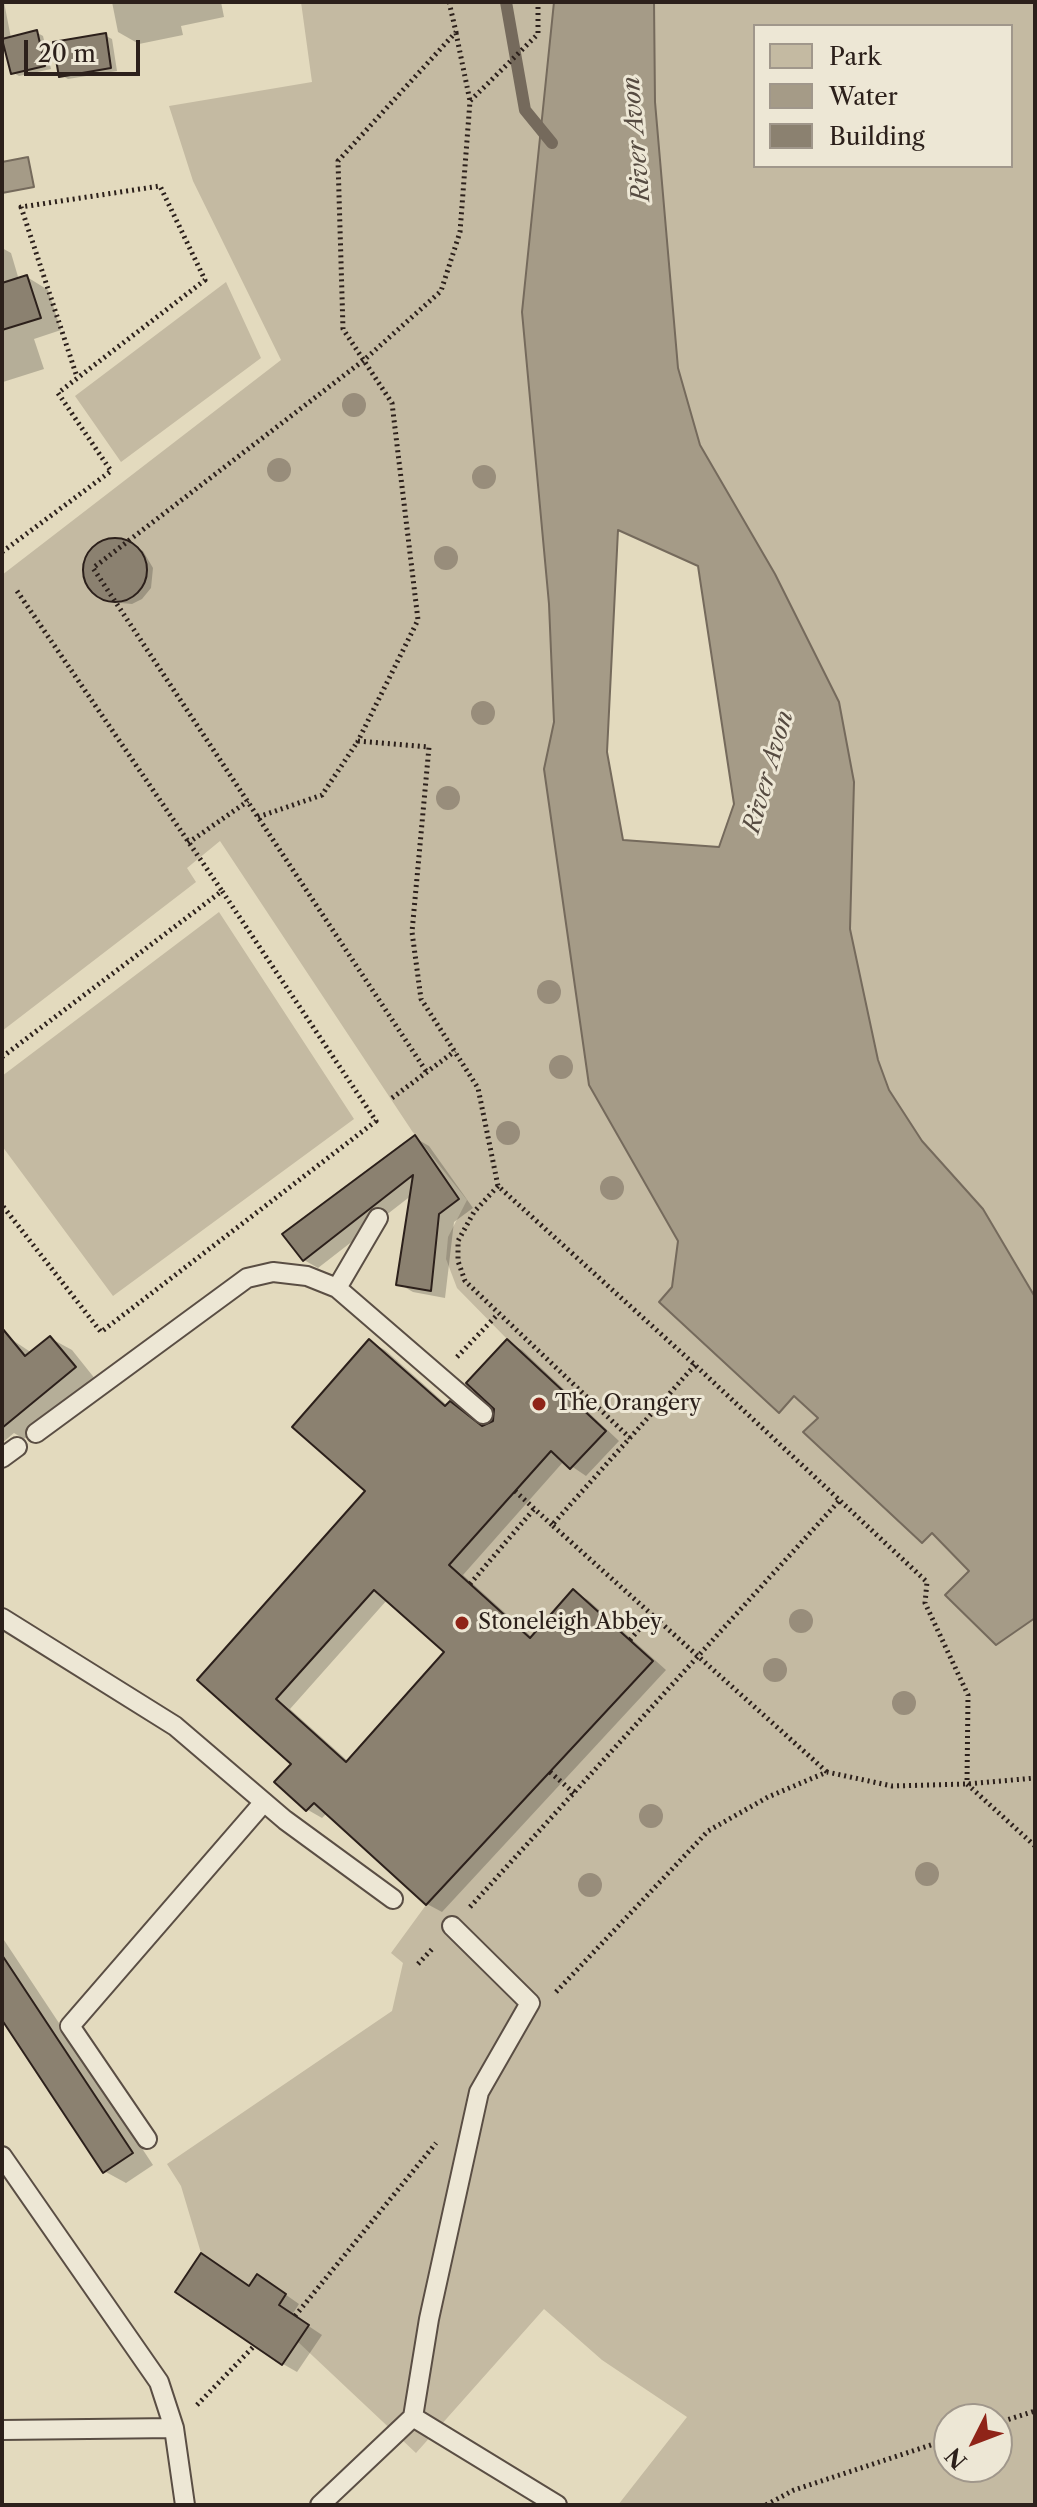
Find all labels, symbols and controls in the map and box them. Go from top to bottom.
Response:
scale bar [28,24,144,74]
legend [753,24,1013,168]
text: 20 m [38,39,96,68]
text: Park [829,42,881,71]
water label: River Avon [617,75,657,203]
text: Water [829,82,898,111]
text: Building [829,122,925,151]
water label: River Avon [738,708,800,836]
place label: The Orangery [555,1391,702,1417]
marker: The Orangery [530,1395,548,1413]
place label: Stoneleigh Abbey [478,1610,662,1636]
marker: Stoneleigh Abbey [453,1614,471,1632]
north arrow [933,2403,1013,2483]
text: N [940,2442,973,2474]

